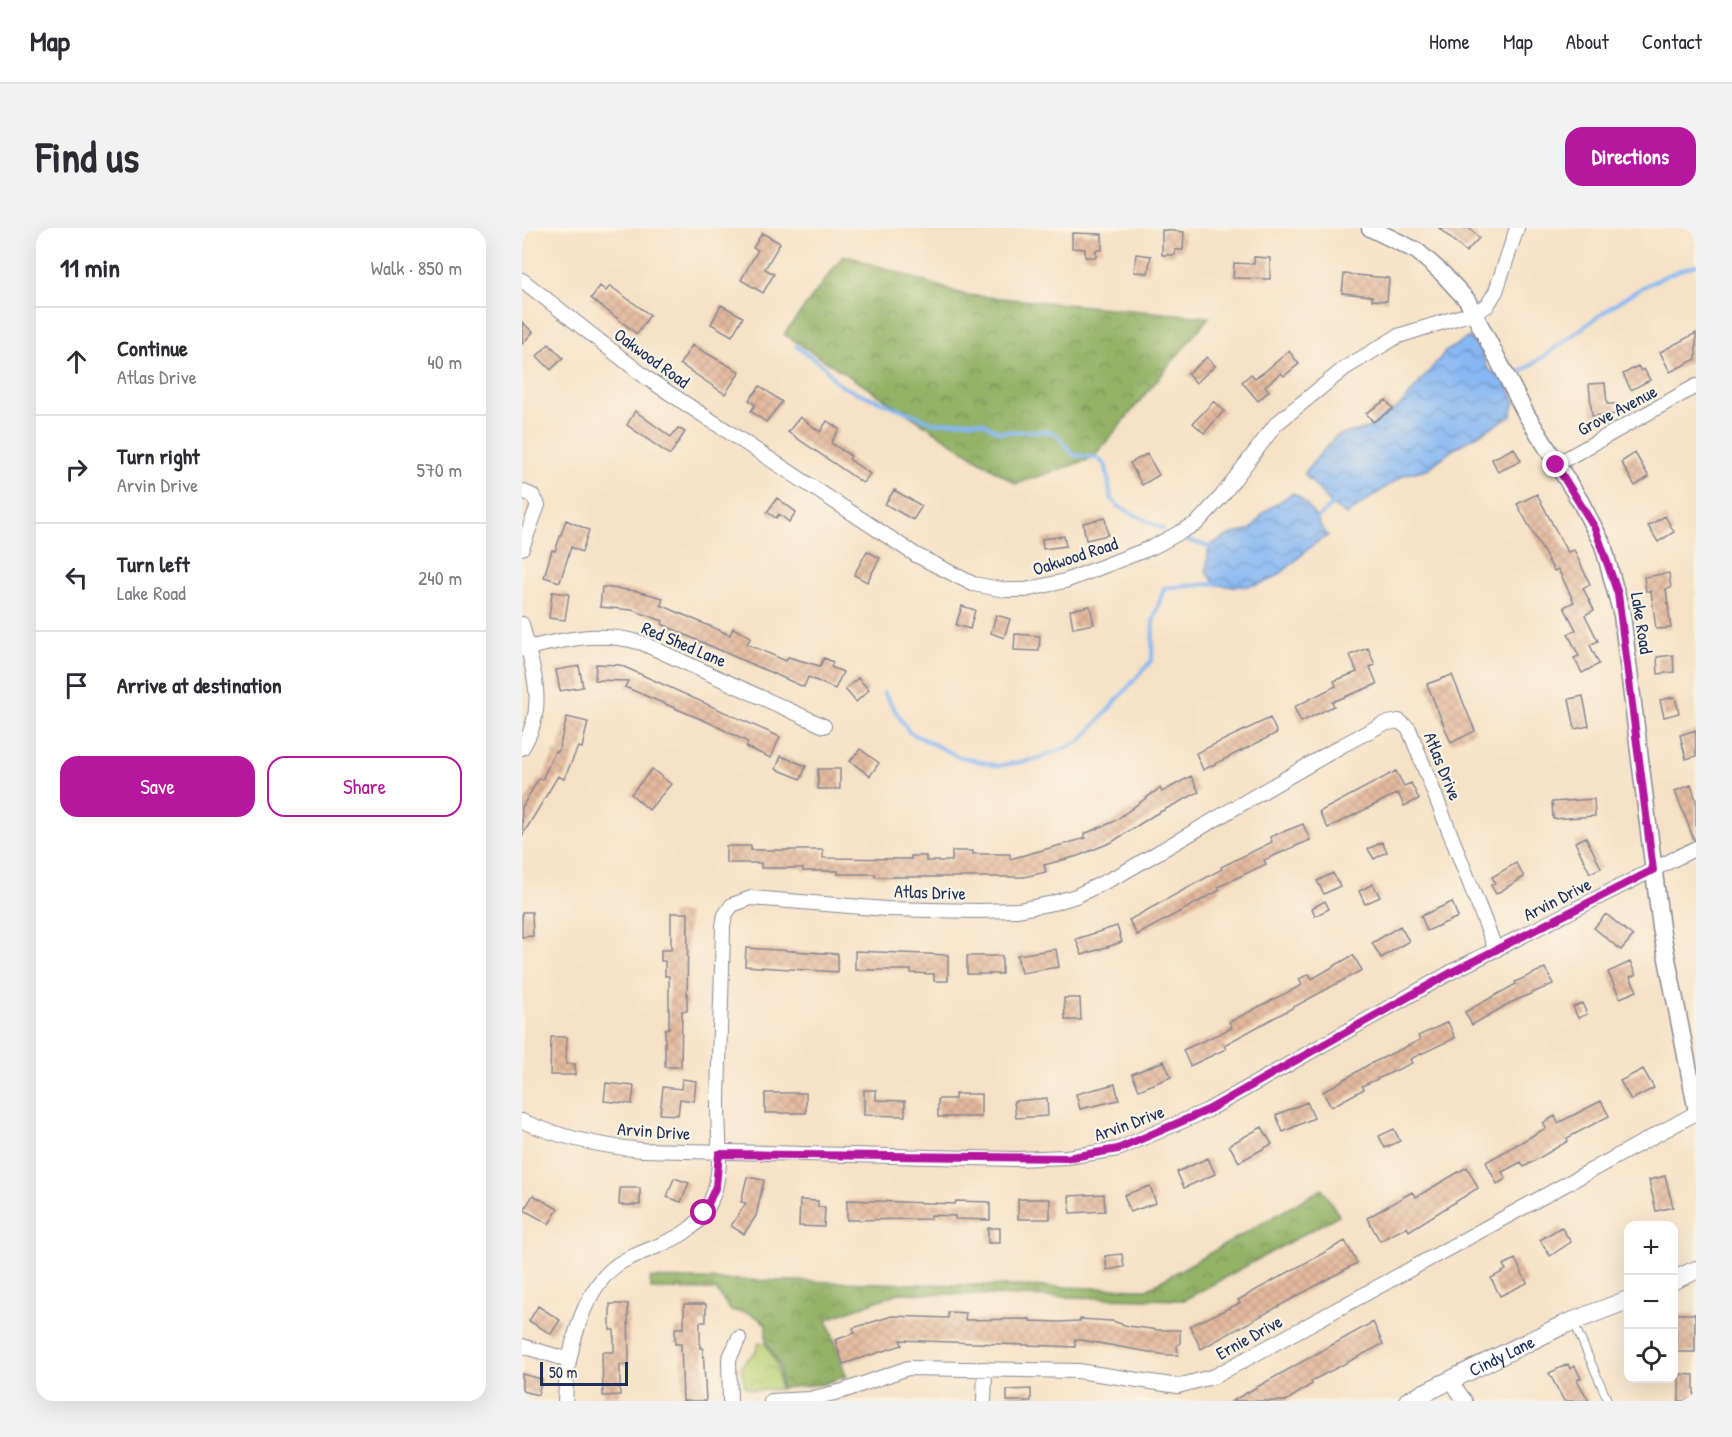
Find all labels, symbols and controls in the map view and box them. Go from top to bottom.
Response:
text: Map [30,22,70,60]
text: Home [1429,27,1470,56]
text: Map [1503,27,1533,56]
text: About [1566,27,1609,56]
text: Contact [1642,27,1702,56]
button: Directions [1565,127,1696,186]
text: Find us [36,128,139,185]
text: 11 min [60,250,120,285]
text: Walk · 850 m [371,254,462,281]
street label: Oakwood Road [609,322,695,394]
text: Continue [117,333,188,363]
icon: ahead [60,345,93,378]
text: 40 m [427,348,462,375]
text: Atlas Drive [117,363,197,390]
street label: Grove Avenue [1573,379,1661,441]
text: Turn right [117,441,200,471]
route end [1542,451,1568,477]
icon: right [60,453,93,486]
text: 570 m [416,456,462,483]
text: Arvin Drive [117,471,198,498]
street label: Oakwood Road [1029,531,1121,581]
text: Turn left [117,549,190,579]
icon: left [60,561,93,594]
text: 240 m [418,564,462,591]
text: Lake Road [117,579,186,606]
street label: Lake Road [1625,590,1659,656]
street label: Red Shed Lane [638,615,730,673]
icon: arrive [60,669,93,702]
text: Arrive at destination [117,670,282,700]
street label: Atlas Drive [1418,728,1468,804]
button: Save [60,756,255,817]
button: Share [267,756,462,817]
street label: Arvin Drive [1519,871,1595,927]
street label: Atlas Drive [894,878,966,906]
street label: Arvin Drive [1090,1099,1168,1147]
street label: Arvin Drive [617,1116,691,1146]
route start [690,1199,716,1225]
map controls [1624,1221,1678,1383]
button: + [1624,1221,1678,1275]
button: − [1624,1275,1678,1329]
street label: Ernie Drive [1211,1309,1287,1365]
street label: Cindy Lane [1464,1329,1538,1382]
button: locate [1624,1329,1678,1383]
scale bar [540,1359,628,1386]
text: 50 m [549,1361,578,1383]

